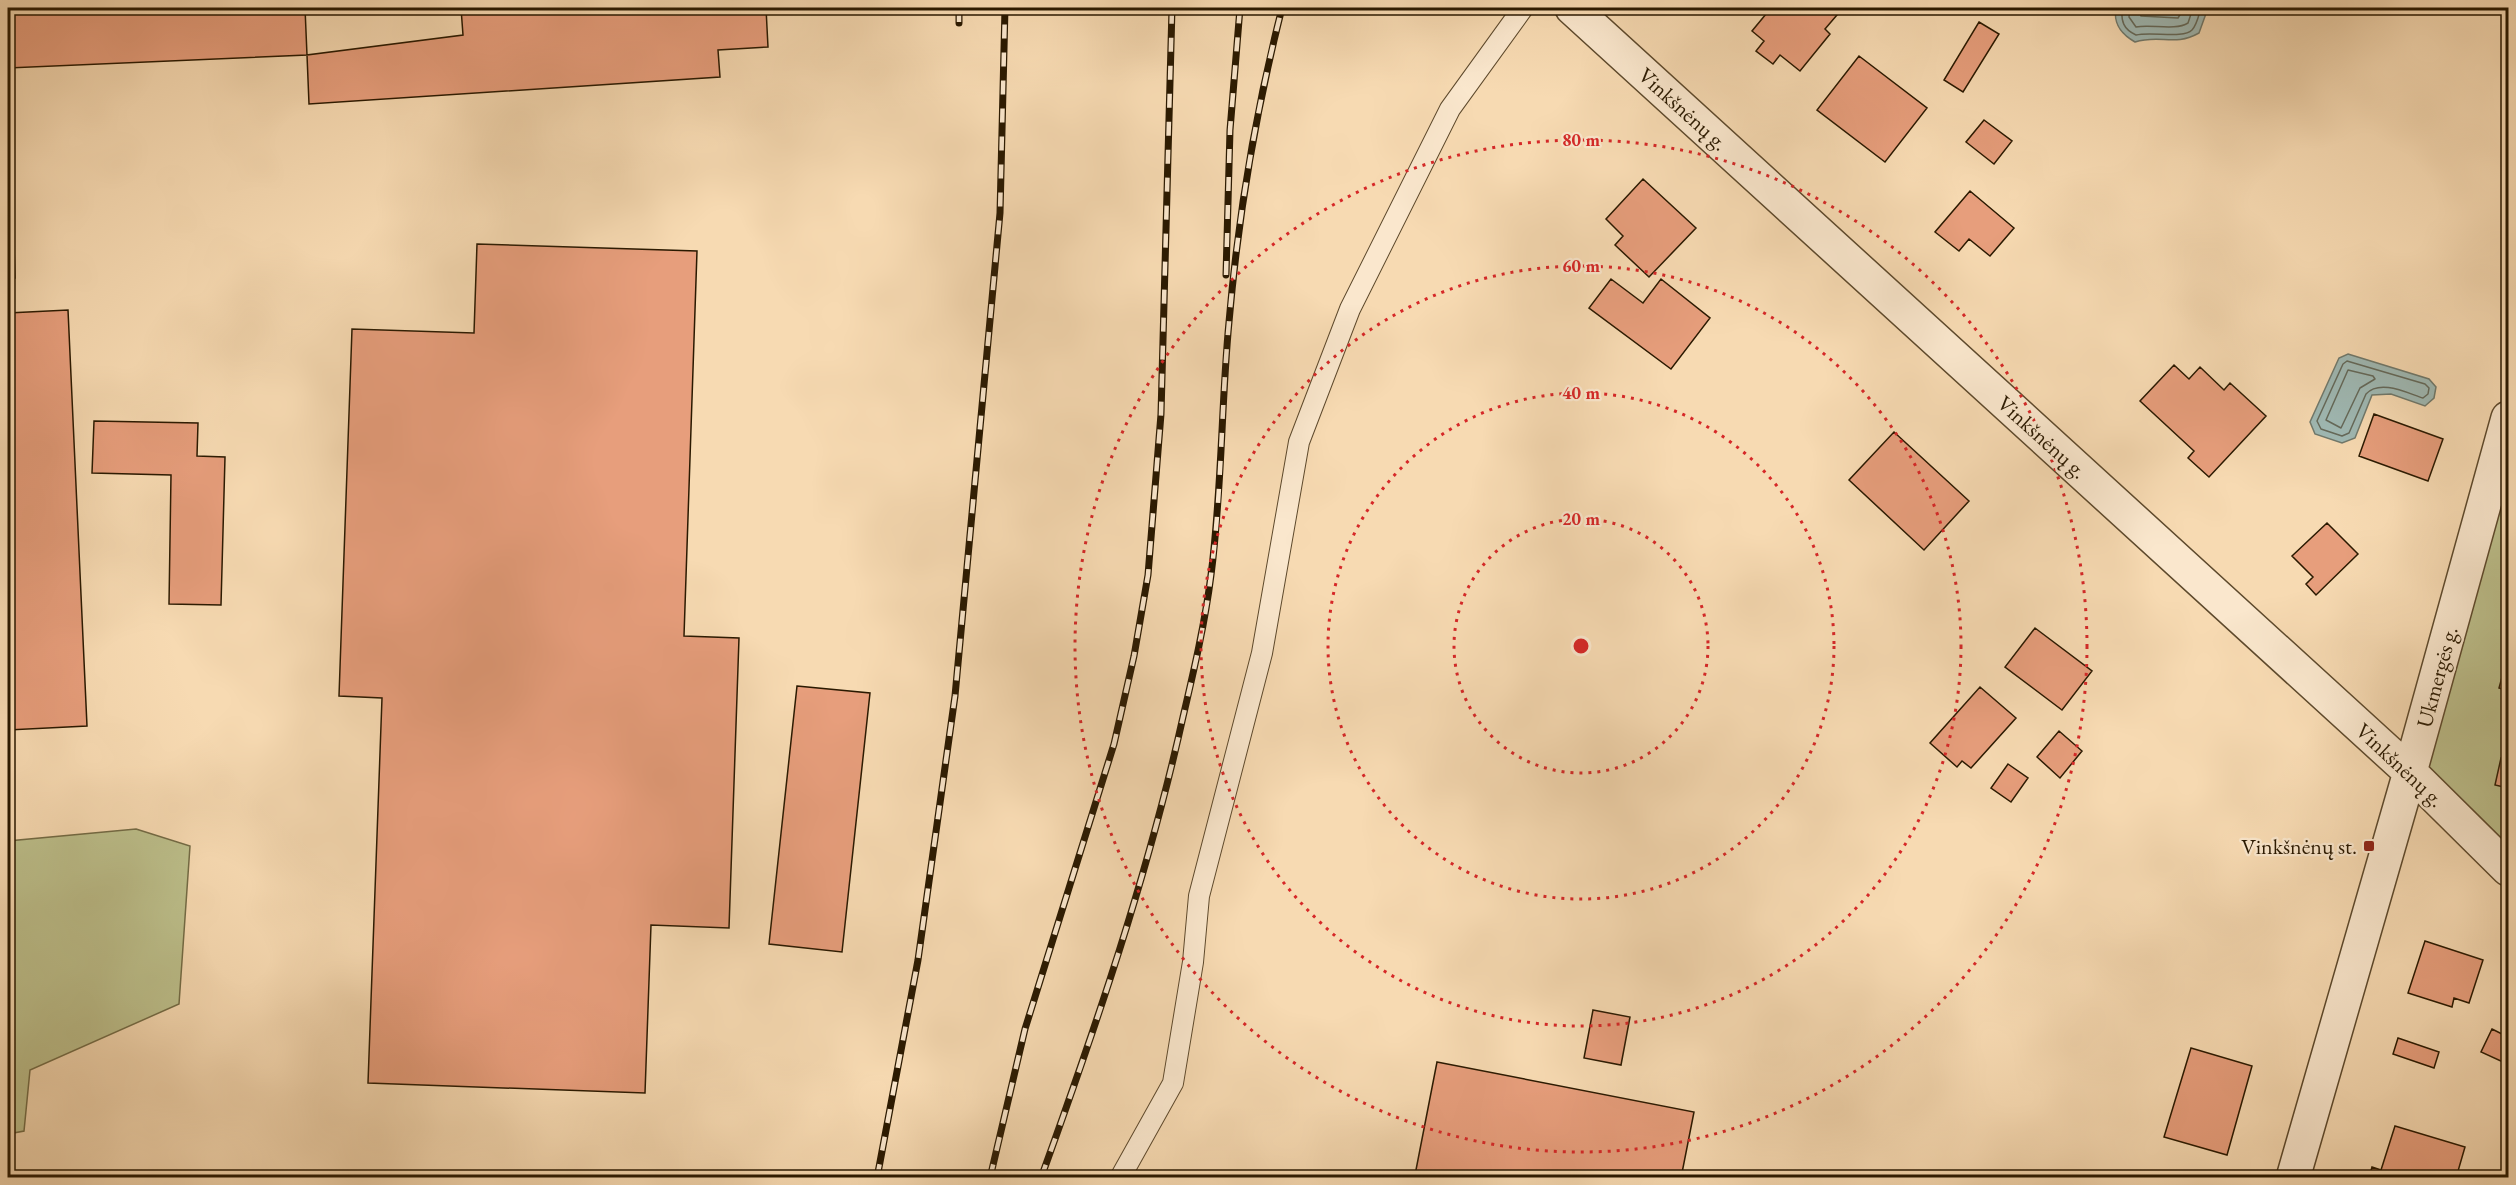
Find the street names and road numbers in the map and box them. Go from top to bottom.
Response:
street label: Vinkšnėnų g. [1632,61,1734,157]
street label: Vinkšnėnų g. [1991,389,2093,485]
street label: Ukmergės g. [2410,623,2464,731]
street label: Vinkšnėnų g. [2349,716,2451,814]

